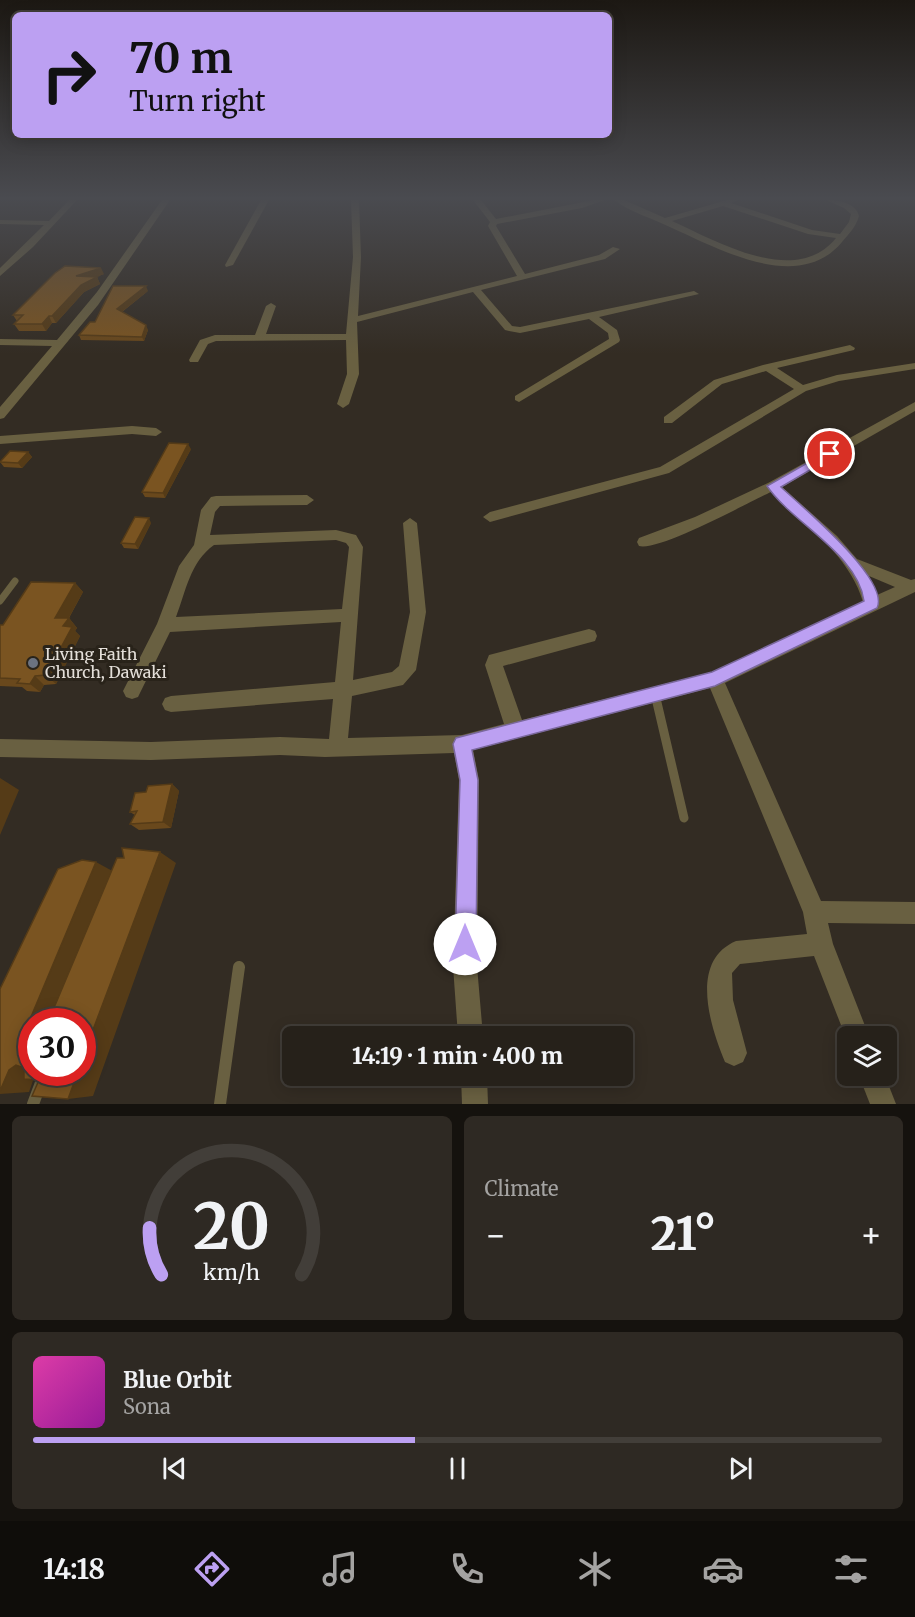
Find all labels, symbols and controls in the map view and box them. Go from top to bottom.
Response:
text: 70 m [129,32,233,84]
icon: right [30,36,108,114]
text: Turn right [129,84,266,118]
pin [804,428,855,479]
icon: arrive [813,437,846,470]
place label: Living Faith Church, Dawaki [45,644,167,682]
marker: Living Faith Church, Dawaki [26,656,40,670]
position arrow [433,912,497,976]
speed limit sign: 30 [18,1008,96,1086]
map controls [837,1026,897,1086]
button: layers [837,1026,897,1086]
text: 14:19 · 1 min · 400 m [352,1042,563,1070]
text: Climate [485,1176,559,1201]
text: 20 [193,1188,270,1266]
text: 21° [650,1206,716,1262]
text: − [485,1215,507,1256]
text: + [860,1215,882,1256]
text: km/h [203,1259,260,1286]
text: Blue Orbit [123,1366,232,1394]
text: Sona [123,1394,171,1419]
icon: previous [158,1452,191,1485]
icon: pause [441,1452,474,1485]
icon: next [724,1452,757,1485]
icon: directions [191,1548,233,1590]
icon: music [319,1548,361,1590]
icon: phone [446,1548,488,1590]
icon: climate [574,1548,616,1590]
icon: car [702,1548,744,1590]
icon: filters [830,1548,872,1590]
text: 14:18 [43,1552,105,1586]

